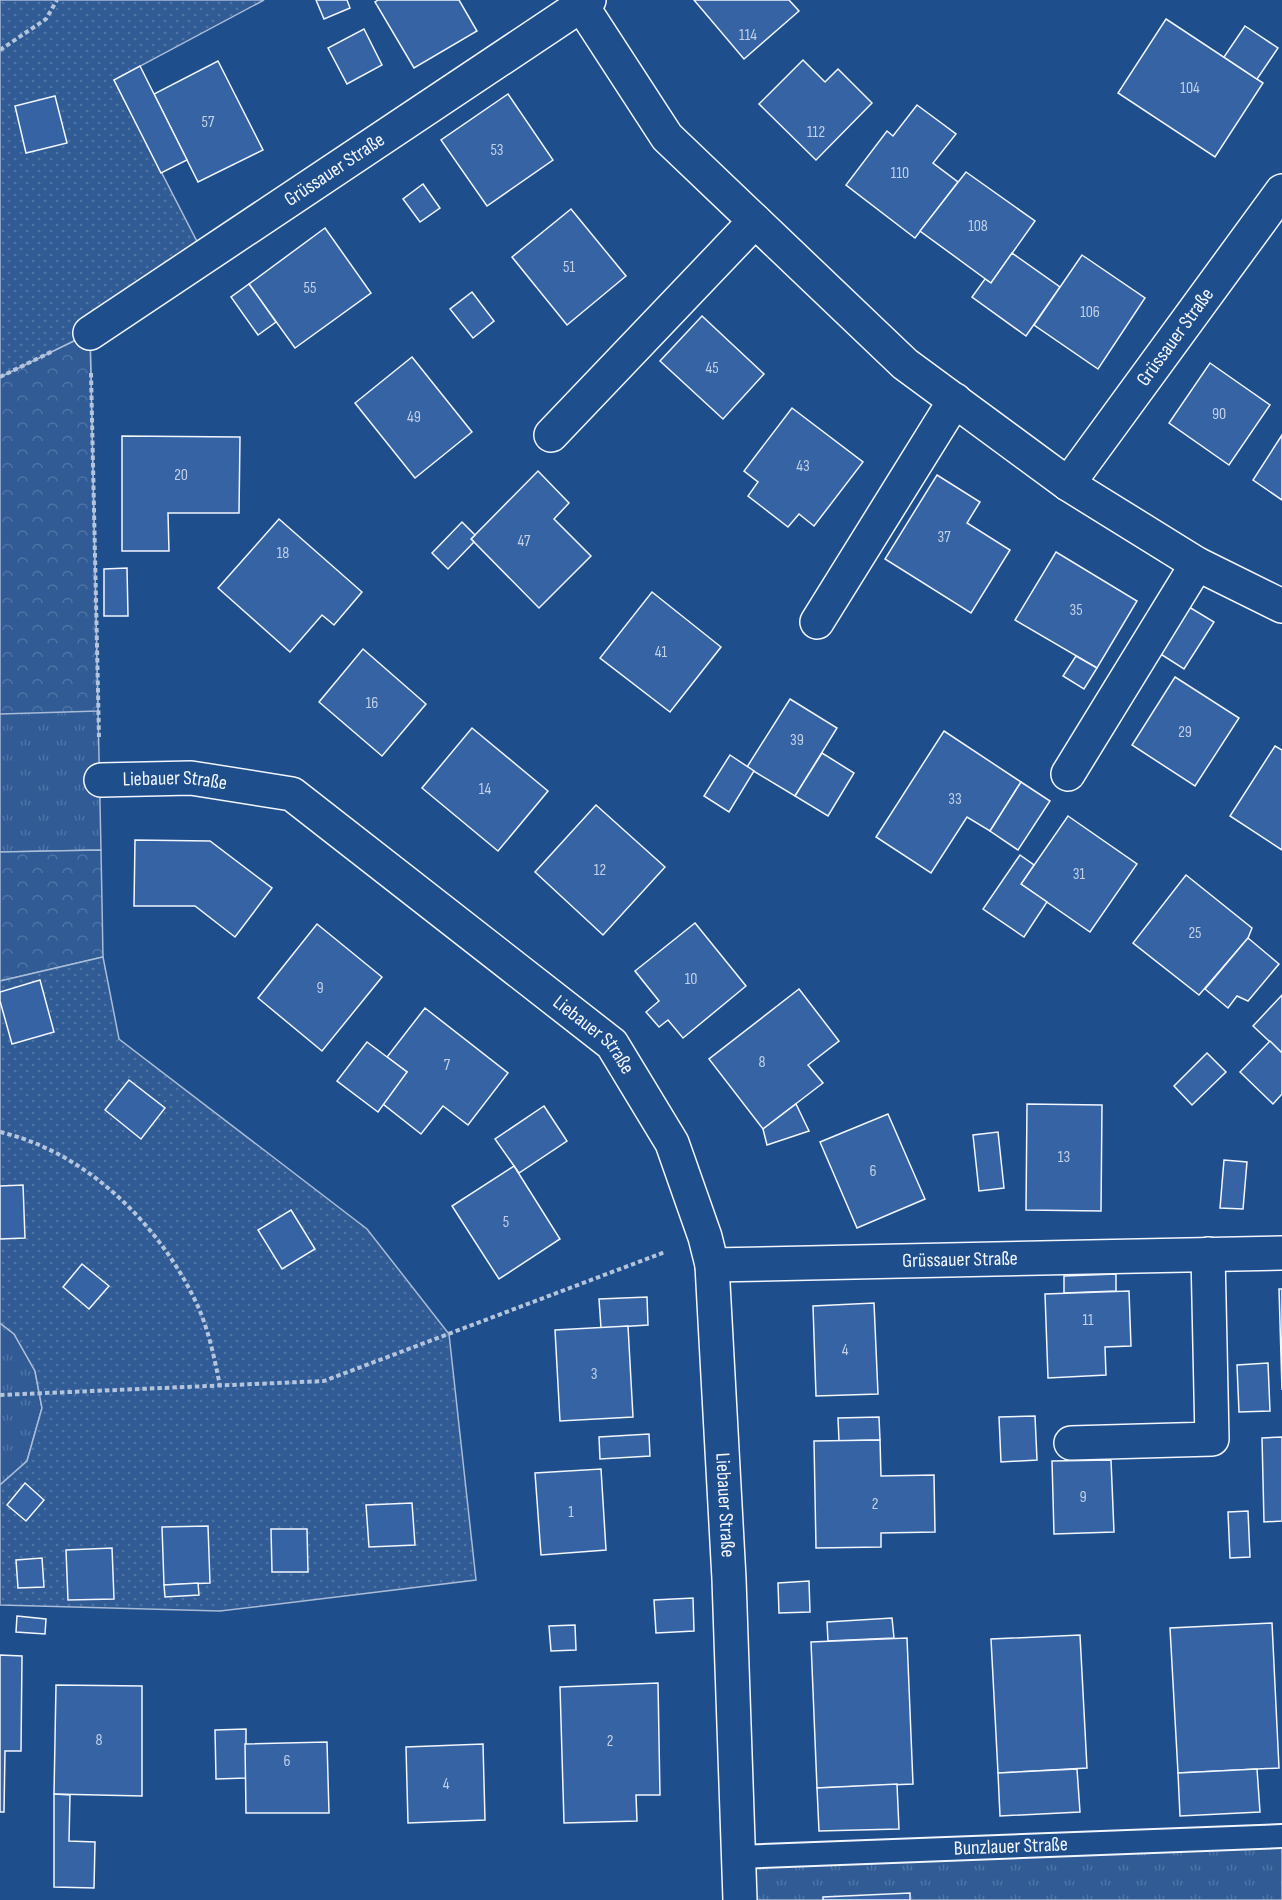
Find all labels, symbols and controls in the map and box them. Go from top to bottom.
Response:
house number: 114 [739,26,757,45]
house number: 104 [1180,79,1200,98]
house number: 57 [202,113,215,132]
house number: 112 [807,123,825,142]
street label: Grüssauer Straße [280,128,389,212]
house number: 53 [490,141,504,160]
house number: 110 [891,164,909,183]
house number: 108 [968,217,988,236]
house number: 51 [563,258,575,277]
house number: 55 [304,279,316,298]
street label: Grüssauer Straße [1132,283,1219,391]
house number: 106 [1080,303,1100,322]
house number: 45 [705,359,719,378]
house number: 90 [1212,405,1226,424]
house number: 49 [407,408,421,427]
house number: 43 [796,457,810,476]
house number: 20 [174,466,188,485]
house number: 37 [937,528,951,547]
house number: 47 [518,532,531,551]
house number: 18 [277,544,289,563]
house number: 35 [1069,601,1083,620]
house number: 41 [655,643,668,662]
house number: 16 [366,694,378,713]
house number: 29 [1178,723,1192,742]
house number: 39 [790,731,804,750]
street label: Liebauer Straße [122,766,229,796]
house number: 14 [479,780,491,799]
house number: 33 [948,790,962,809]
house number: 12 [594,861,606,880]
house number: 31 [1073,865,1086,884]
house number: 25 [1188,924,1202,943]
house number: 10 [685,970,697,989]
house number: 9 [316,979,324,998]
street label: Liebauer Straße [548,990,639,1078]
house number: 8 [758,1053,766,1072]
house number: 7 [444,1056,451,1075]
house number: 13 [1058,1148,1070,1167]
house number: 6 [869,1162,877,1181]
house number: 5 [503,1213,509,1232]
street label: Grüssauer Straße [902,1247,1018,1273]
house number: 11 [1082,1311,1094,1330]
house number: 4 [842,1341,849,1360]
house number: 3 [591,1365,597,1384]
street label: Liebauer Straße [710,1452,740,1558]
house number: 9 [1079,1488,1087,1507]
house number: 2 [872,1495,878,1514]
house number: 1 [568,1503,574,1522]
house number: 8 [95,1731,103,1750]
house number: 2 [607,1732,613,1751]
house number: 6 [283,1752,291,1771]
house number: 4 [443,1775,450,1794]
street label: Bunzlauer Straße [953,1832,1068,1861]

